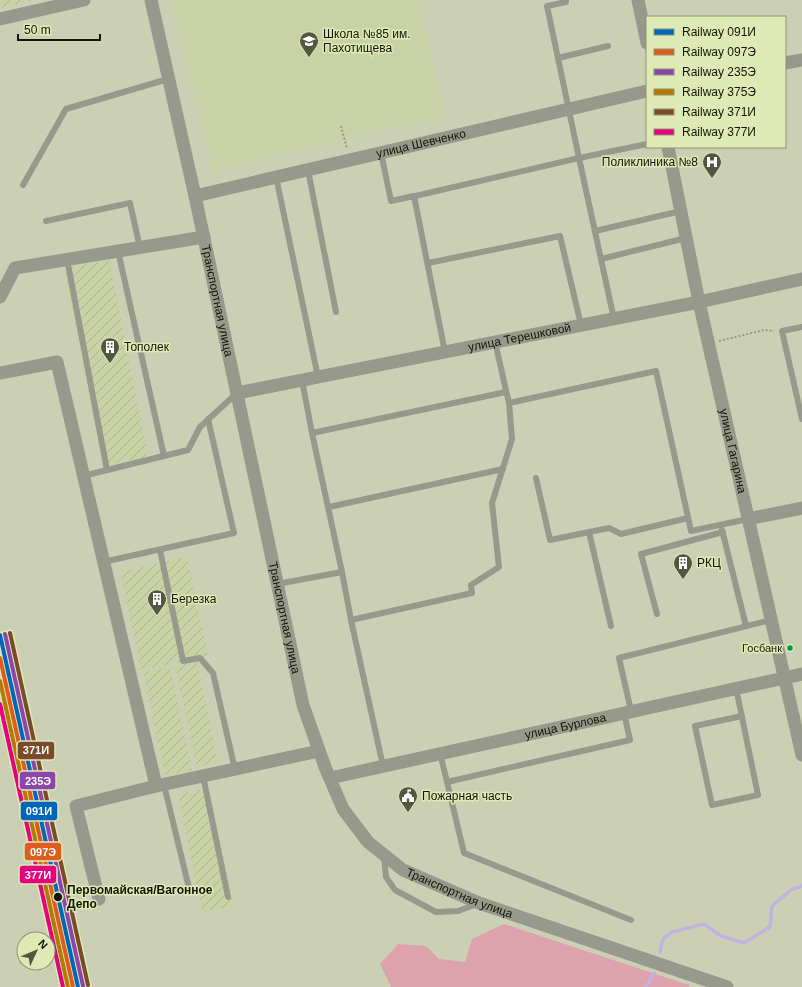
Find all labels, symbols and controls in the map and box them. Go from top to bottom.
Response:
scale bar [18,16,100,42]
legend [646,16,786,148]
text: 50 m [24,23,51,37]
text: Railway 091И [682,25,756,39]
place label: Школа №85 им. Пахотищева [323,27,411,55]
school or university icon: Школа №85 им. Пахотищева [298,30,320,58]
text: Railway 097Э [682,45,756,59]
text: Railway 235Э [682,65,756,79]
text: Railway 375Э [682,85,756,99]
text: Railway 371И [682,105,756,119]
text: Railway 377И [682,125,756,139]
street label: улица Шевченко [375,126,467,161]
hospital icon: Поликлиника №8 [701,151,723,179]
place label: Поликлиника №8 [602,155,698,169]
street label: Транспортная улица [199,244,236,358]
street label: улица Терешковой [467,320,572,354]
building icon: Тополек [99,336,121,364]
place label: Тополек [124,340,170,354]
street label: улица Гагарина [717,407,749,495]
building icon: РКЦ [672,552,694,580]
place label: РКЦ [697,556,721,570]
street label: Транспортная улица [266,561,303,675]
building icon: Березка [146,588,168,616]
place label: Березка [171,592,217,606]
place label: Госбанк [742,642,782,654]
marker: Госбанк [785,643,795,653]
street label: улица Бурлова [523,710,608,742]
line badge: 371И [17,741,55,760]
text: 371И [23,744,49,756]
line badge: 235Э [19,771,56,790]
text: 235Э [25,775,51,787]
public building icon: Пожарная часть [397,785,419,813]
place label: Пожарная часть [422,789,512,803]
line badge: 091И [20,801,58,821]
text: 091И [26,805,52,817]
line badge: 097Э [24,842,62,861]
text: 097Э [30,846,56,858]
line badge: 377И [19,865,57,884]
street label: Транспортная улица [404,865,515,921]
text: 377И [25,869,51,881]
place label: Первомайская/Вагонное Депо [67,883,213,911]
marker: Первомайская/Вагонное Депо [52,891,64,903]
north arrow [16,931,56,971]
text: N [36,937,50,951]

